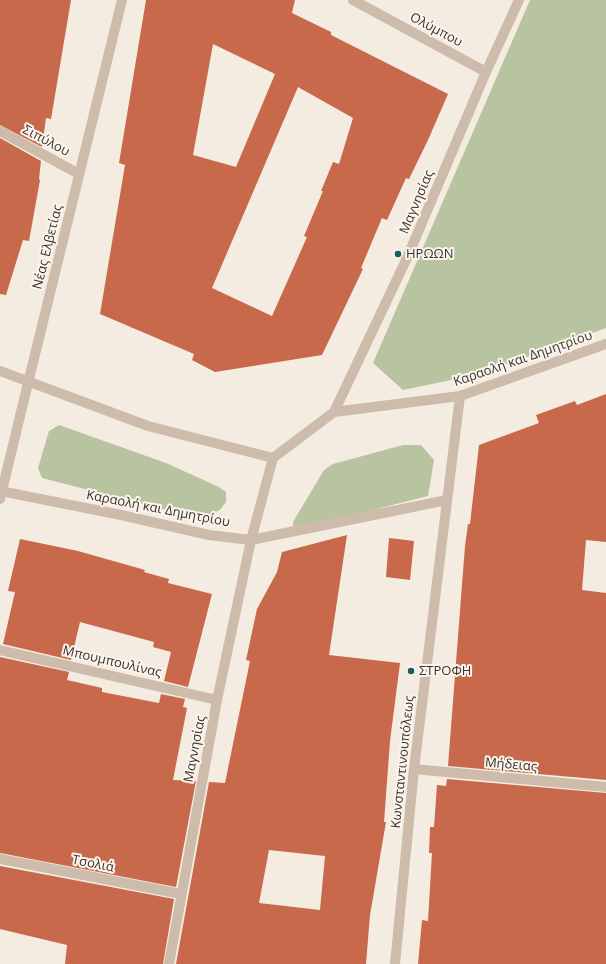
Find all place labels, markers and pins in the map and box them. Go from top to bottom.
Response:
place label: ΗΡΩΩΝ [406,246,453,262]
marker: ΗΡΩΩΝ [393,249,403,259]
place label: ΣΤΡΟΦΗ [419,663,471,679]
marker: ΣΤΡΟΦΗ [406,666,416,676]

